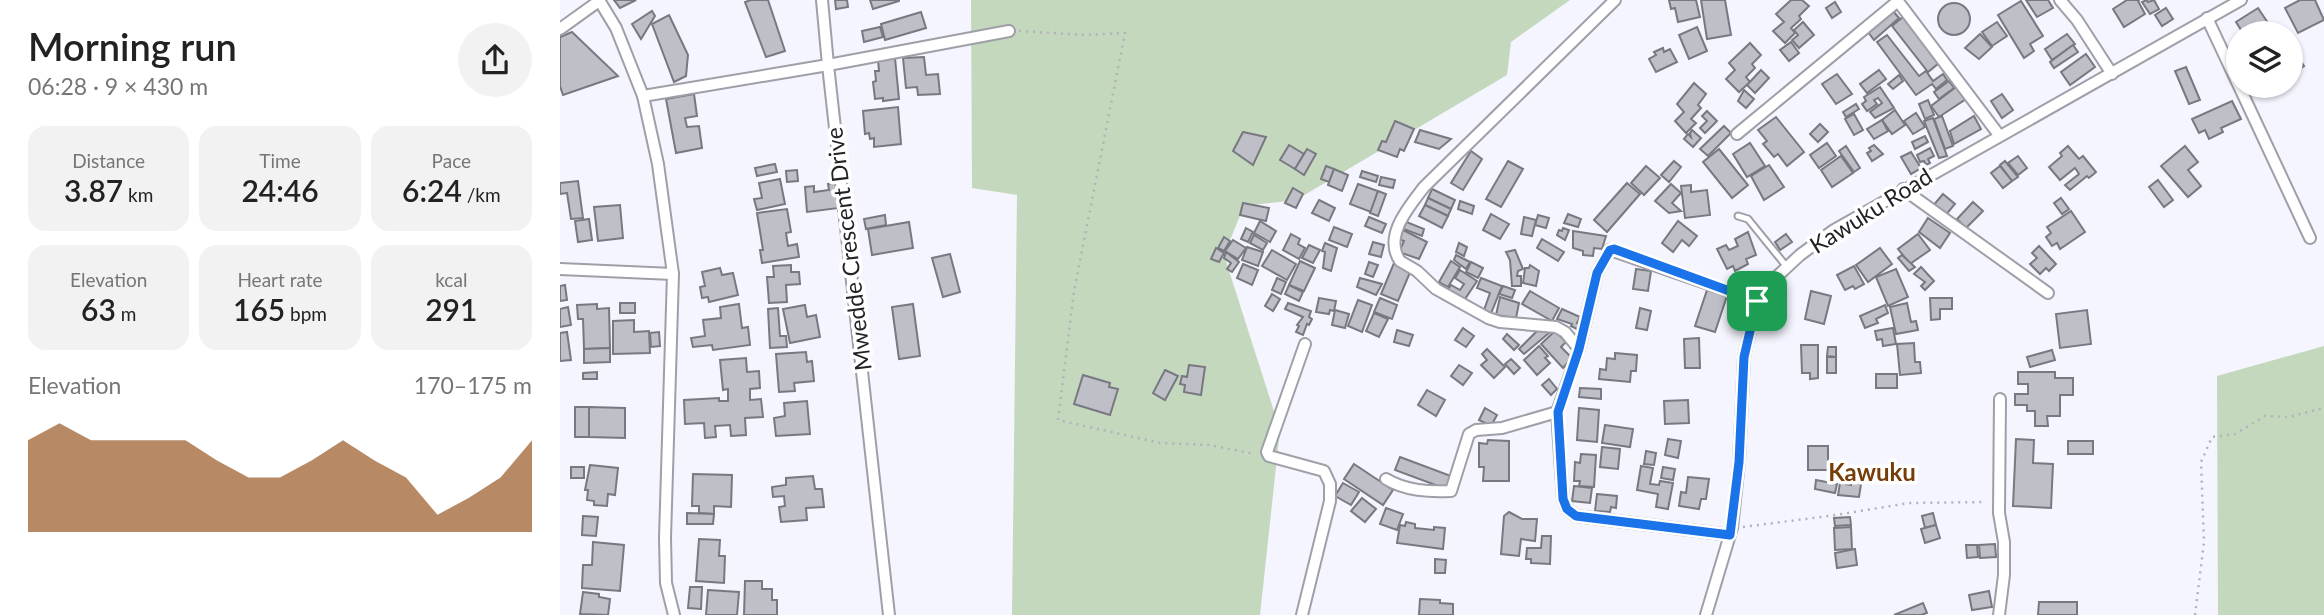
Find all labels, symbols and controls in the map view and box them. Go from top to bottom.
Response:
map controls [2226,21,2303,98]
button: layers [2226,21,2303,98]
text: Morning run [28,23,237,69]
button: share [458,23,532,97]
text: 06:28 · 9 × 430 m [28,72,208,100]
street label: Mwedde Crescent Drive [819,126,877,372]
text: Distance [72,149,145,172]
text: Time [259,149,301,172]
text: Pace [432,149,471,172]
street label: Kawuku Road [1804,161,1937,259]
text: 3.87 [64,172,123,208]
text: 24:46 [241,172,319,208]
text: 6:24 [402,172,462,208]
text: km [123,183,153,206]
text: /km [462,183,501,206]
text: Elevation [70,268,147,291]
text: Heart rate [237,268,323,291]
text: kcal [435,268,467,291]
pin [1727,271,1787,331]
icon: arrive [1738,282,1776,320]
text: 63 [81,291,116,327]
text: 165 [233,291,285,327]
text: 291 [425,291,477,327]
text: m [116,302,136,325]
text: bpm [285,302,327,325]
text: Elevation [28,371,121,399]
text: 170–175 m [414,371,532,399]
district label: Kawuku [1828,457,1916,486]

